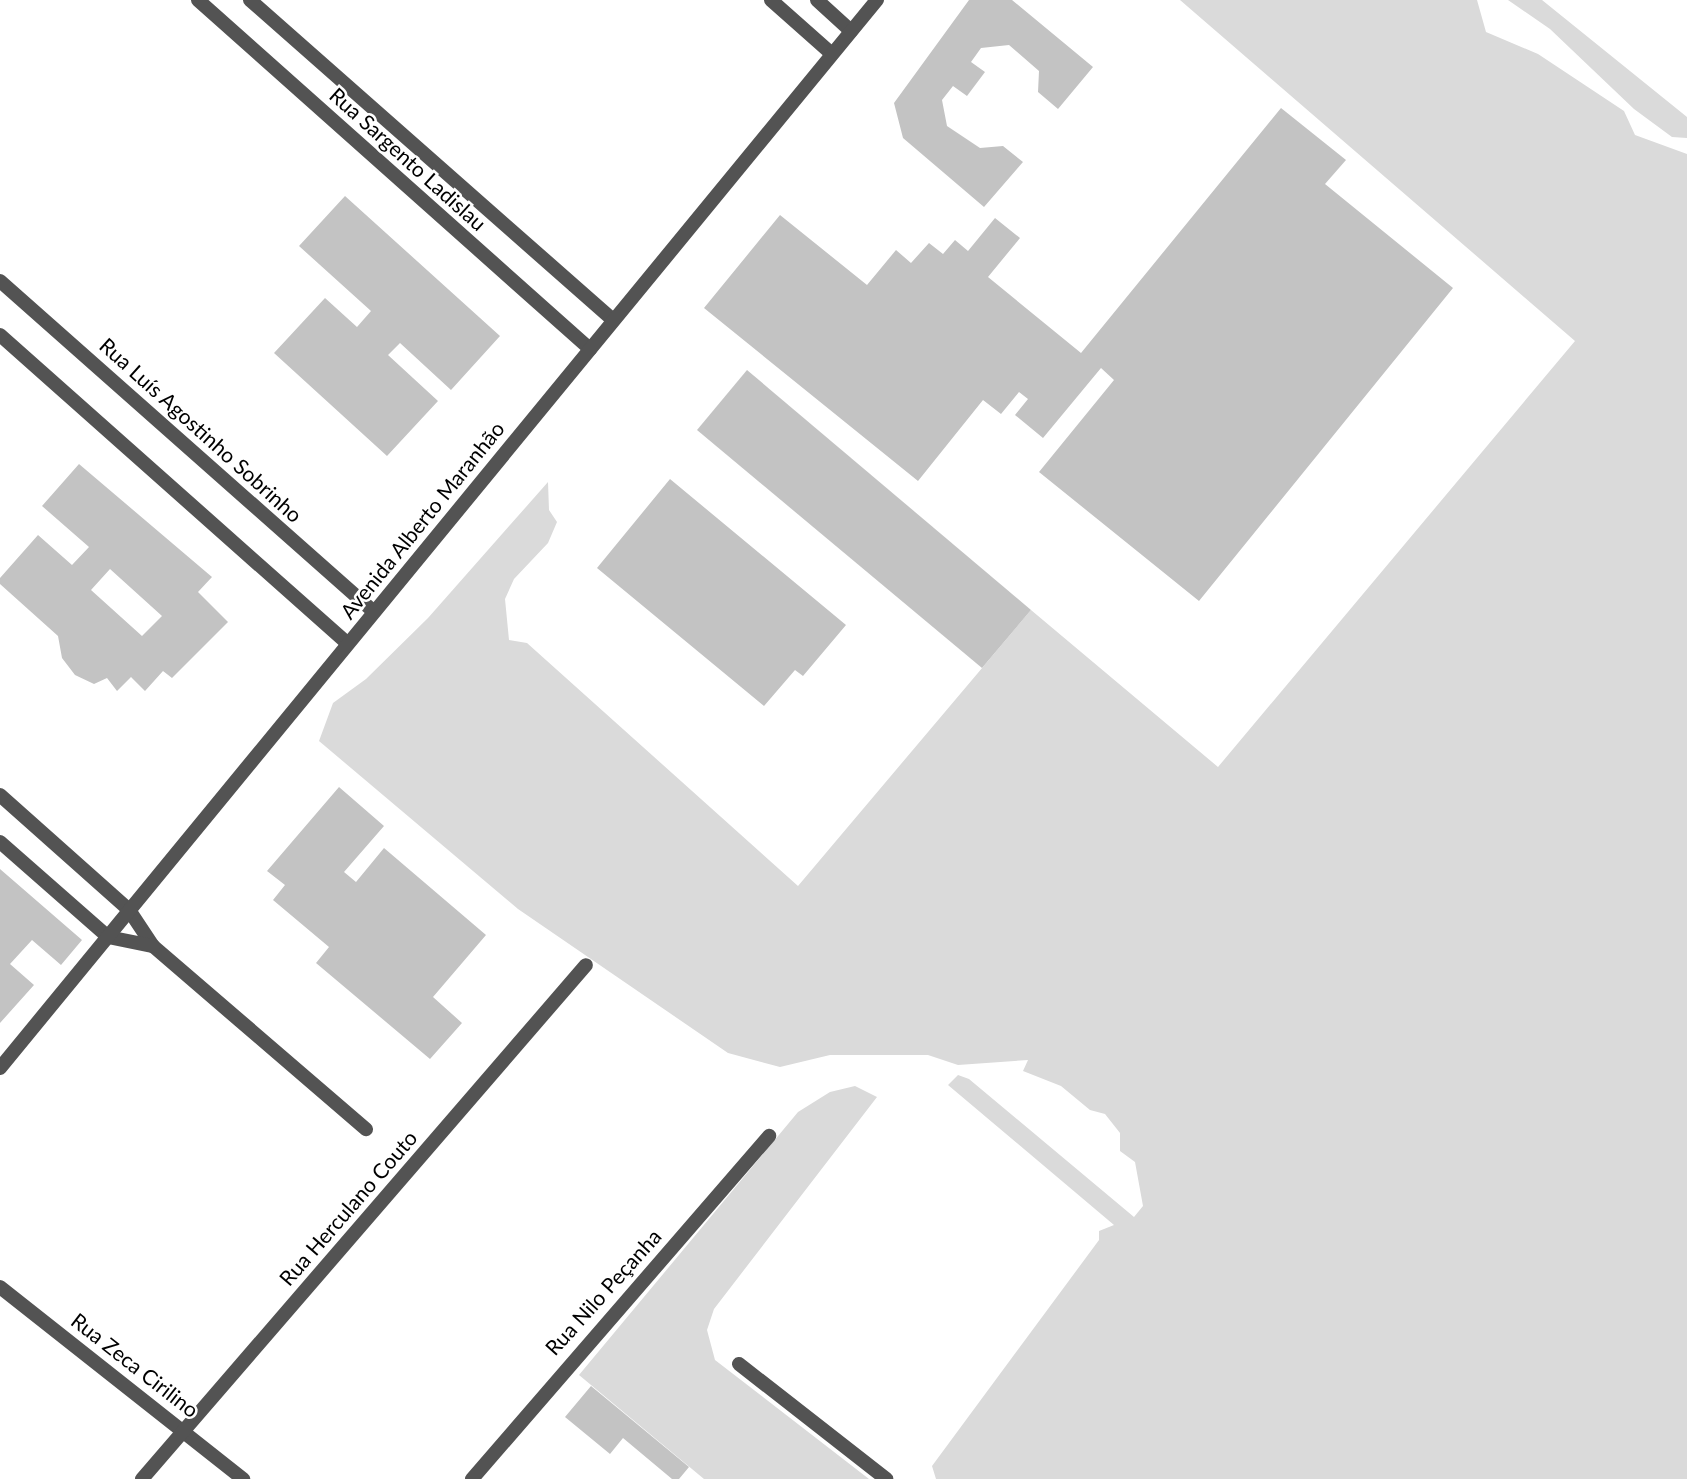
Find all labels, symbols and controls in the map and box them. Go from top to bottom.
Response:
street label: Rua Sargento Ladislau [325,82,491,236]
street label: Rua Luís Agostinho Sobrinho [94,332,308,528]
street label: Avenida Alberto Maranhão [334,416,510,624]
street label: Rua Herculano Couto [274,1125,422,1291]
street label: Rua Nilo Peçanha [540,1224,666,1360]
street label: Rua Zeca Cirilino [66,1307,204,1423]

